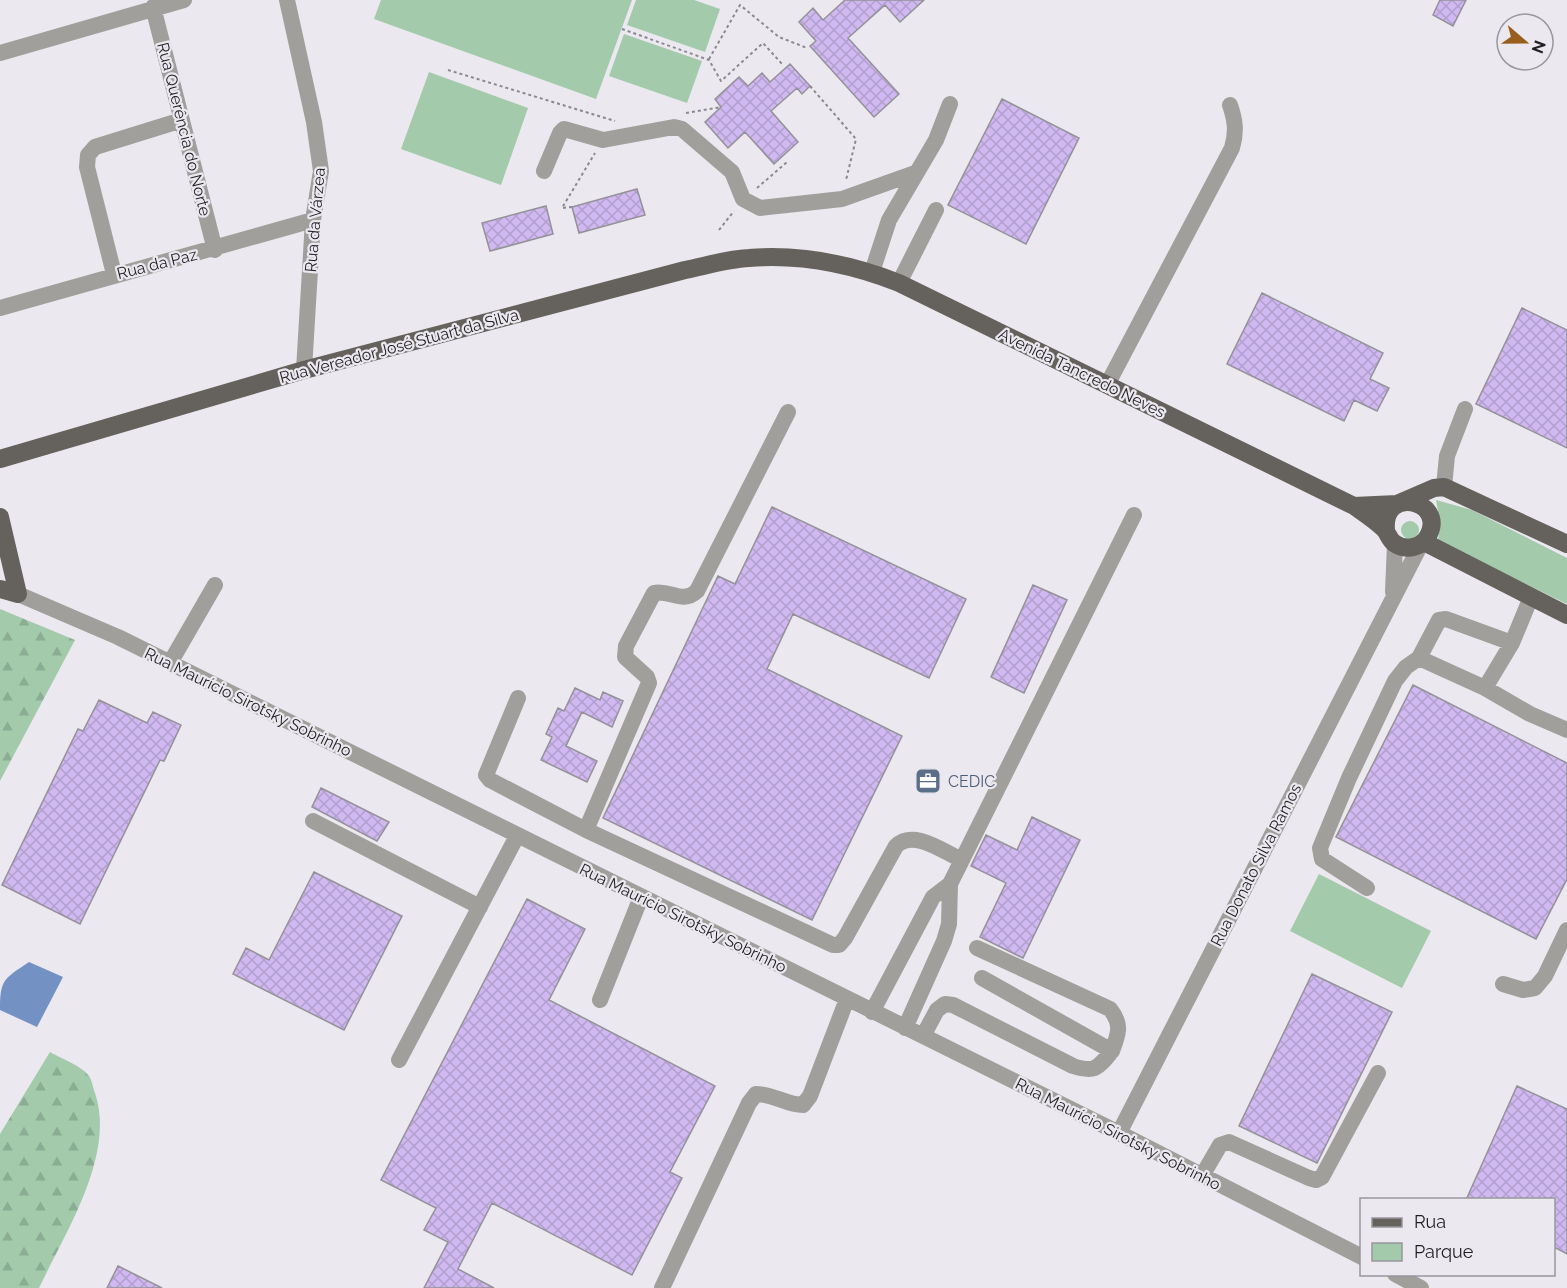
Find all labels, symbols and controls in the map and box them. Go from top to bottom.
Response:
north arrow [1495,12,1555,72]
text: N [1528,38,1550,56]
street label: Rua Querência do Norte [153,40,215,218]
street label: Rua da Várzea [301,167,329,273]
street label: Rua da Paz [115,245,199,283]
street label: Rua Vereador José Stuart da Silva [277,305,521,387]
street label: Avenida Tancredo Neves [996,324,1169,422]
street label: Rua Maurício Sirotsky Sobrinho [141,643,355,761]
office icon: CEDIC [913,766,943,796]
place label: CEDIC [948,772,995,791]
street label: Rua Donato Silva Ramos [1207,780,1305,949]
street label: Rua Maurício Sirotsky Sobrinho [576,859,790,977]
street label: Rua Maurício Sirotsky Sobrinho [1012,1074,1224,1194]
legend [1360,1198,1555,1276]
text: Rua [1414,1211,1446,1232]
text: Parque [1414,1241,1474,1262]

